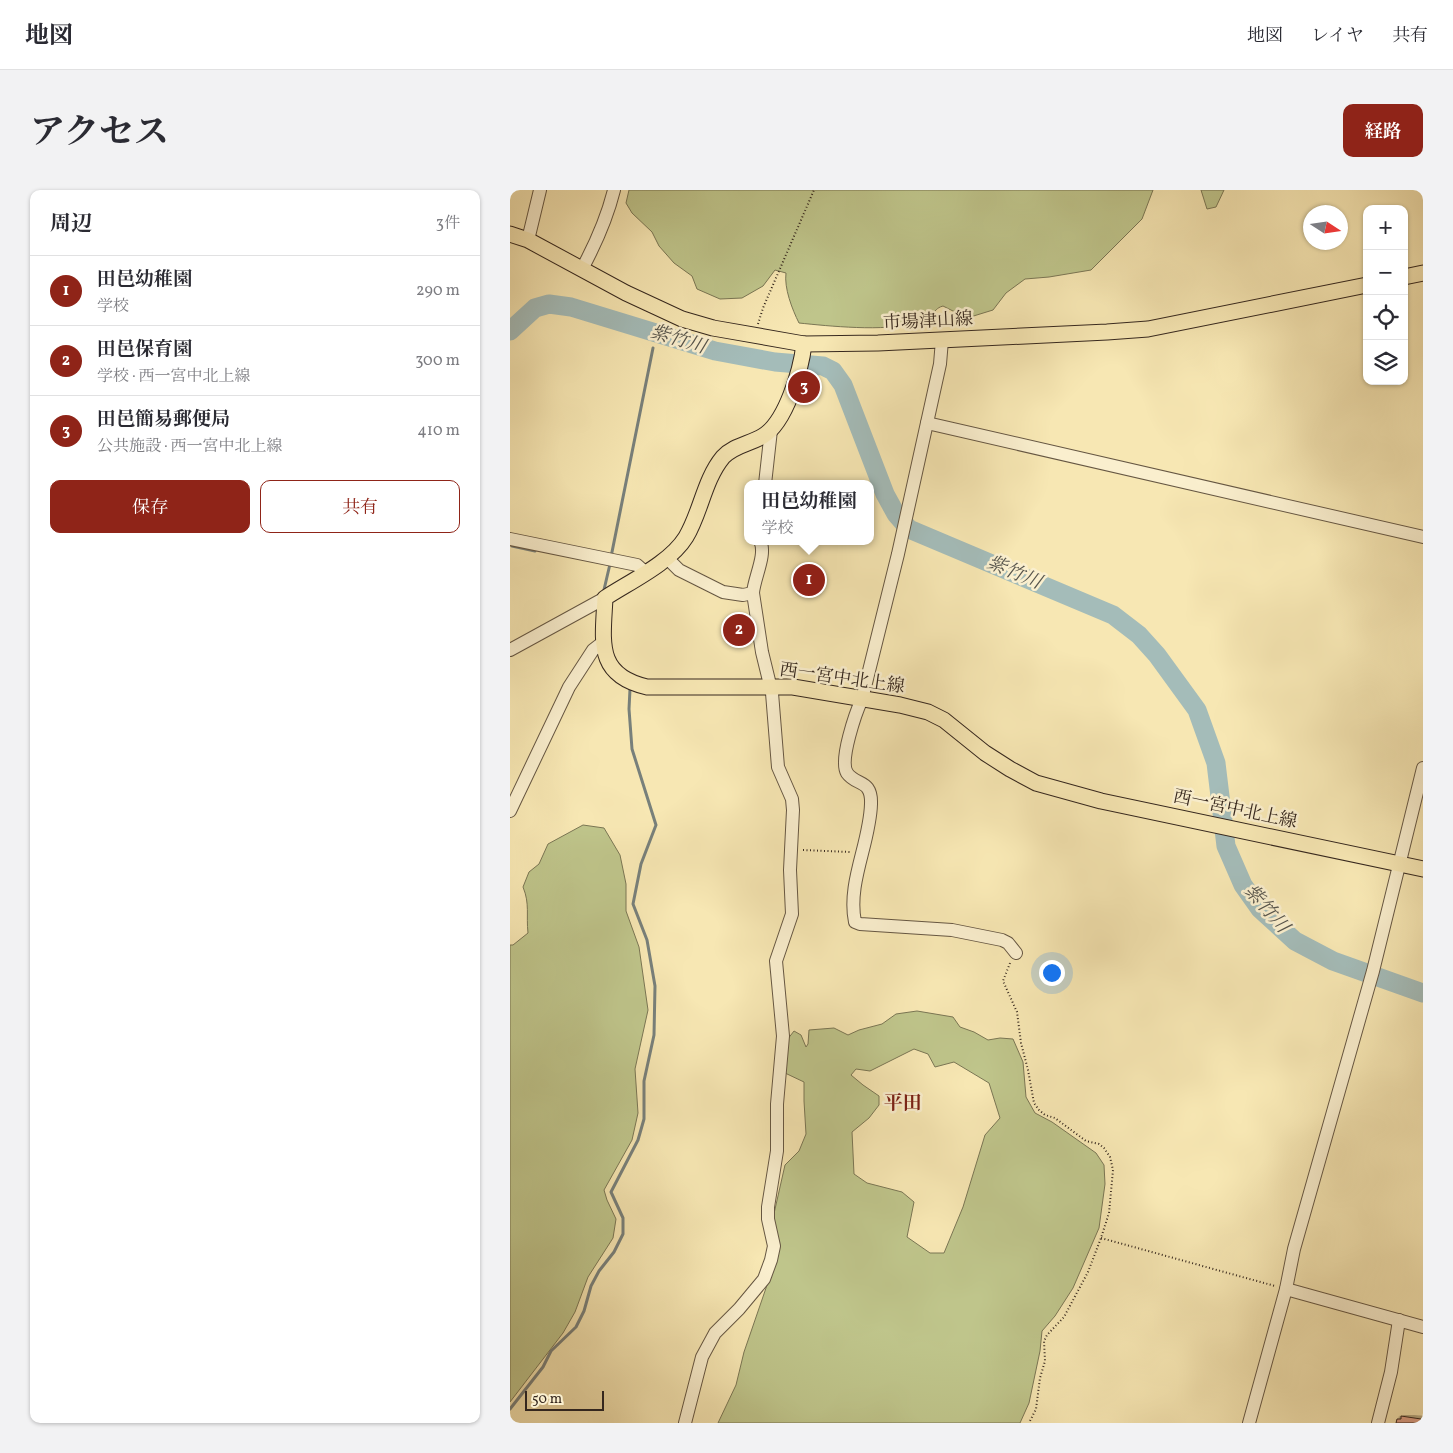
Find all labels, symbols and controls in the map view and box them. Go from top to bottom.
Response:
text: 地図 [25,20,73,54]
text: 地図 [1247,24,1283,49]
text: レイヤ [1311,24,1364,49]
text: 共有 [1392,24,1428,49]
button: 経路 [1343,104,1423,157]
text: アクセス [30,110,169,158]
north arrow [1303,205,1348,250]
map controls [1363,205,1408,385]
button: + [1363,205,1408,250]
text: 周辺 [50,210,92,239]
text: 3件 [436,213,460,235]
button: − [1363,250,1408,295]
text: 田邑幼稚園 [97,267,192,293]
text: 1 [63,280,69,302]
text: 290 m [416,280,460,302]
button: locate [1363,295,1408,340]
text: 学校 [97,296,129,318]
street label: 市場津山線 [882,307,974,337]
water label: 紫竹川 [647,319,711,361]
text: 田邑保育園 [97,337,192,363]
button: layers [1363,340,1408,385]
text: 2 [62,350,70,372]
text: 300 m [415,350,460,372]
text: 学校 · 西一宮中北上線 [97,366,251,388]
pin: 3 [788,368,820,406]
text: 田邑簡易郵便局 [97,407,230,433]
text: 3 [62,420,70,442]
text: 410 m [417,420,460,442]
text: 公共施設 · 西一宮中北上線 [97,436,283,458]
button: 保存 [50,480,250,533]
button: 共有 [260,480,460,533]
popup [744,480,874,545]
text: 田邑幼稚園 [761,489,857,515]
text: 学校 [761,518,794,540]
water label: 紫竹川 [983,550,1047,597]
pin: 1 [793,561,825,599]
pin: 2 [723,611,755,649]
street label: 西一宮中北上線 [778,658,906,700]
street label: 西一宮中北上線 [1171,785,1299,835]
water label: 紫竹川 [1237,879,1296,941]
your location [1039,960,1065,986]
district label: 平田 [884,1091,922,1117]
scale bar [525,1388,604,1411]
text: 50 m [532,1390,562,1409]

